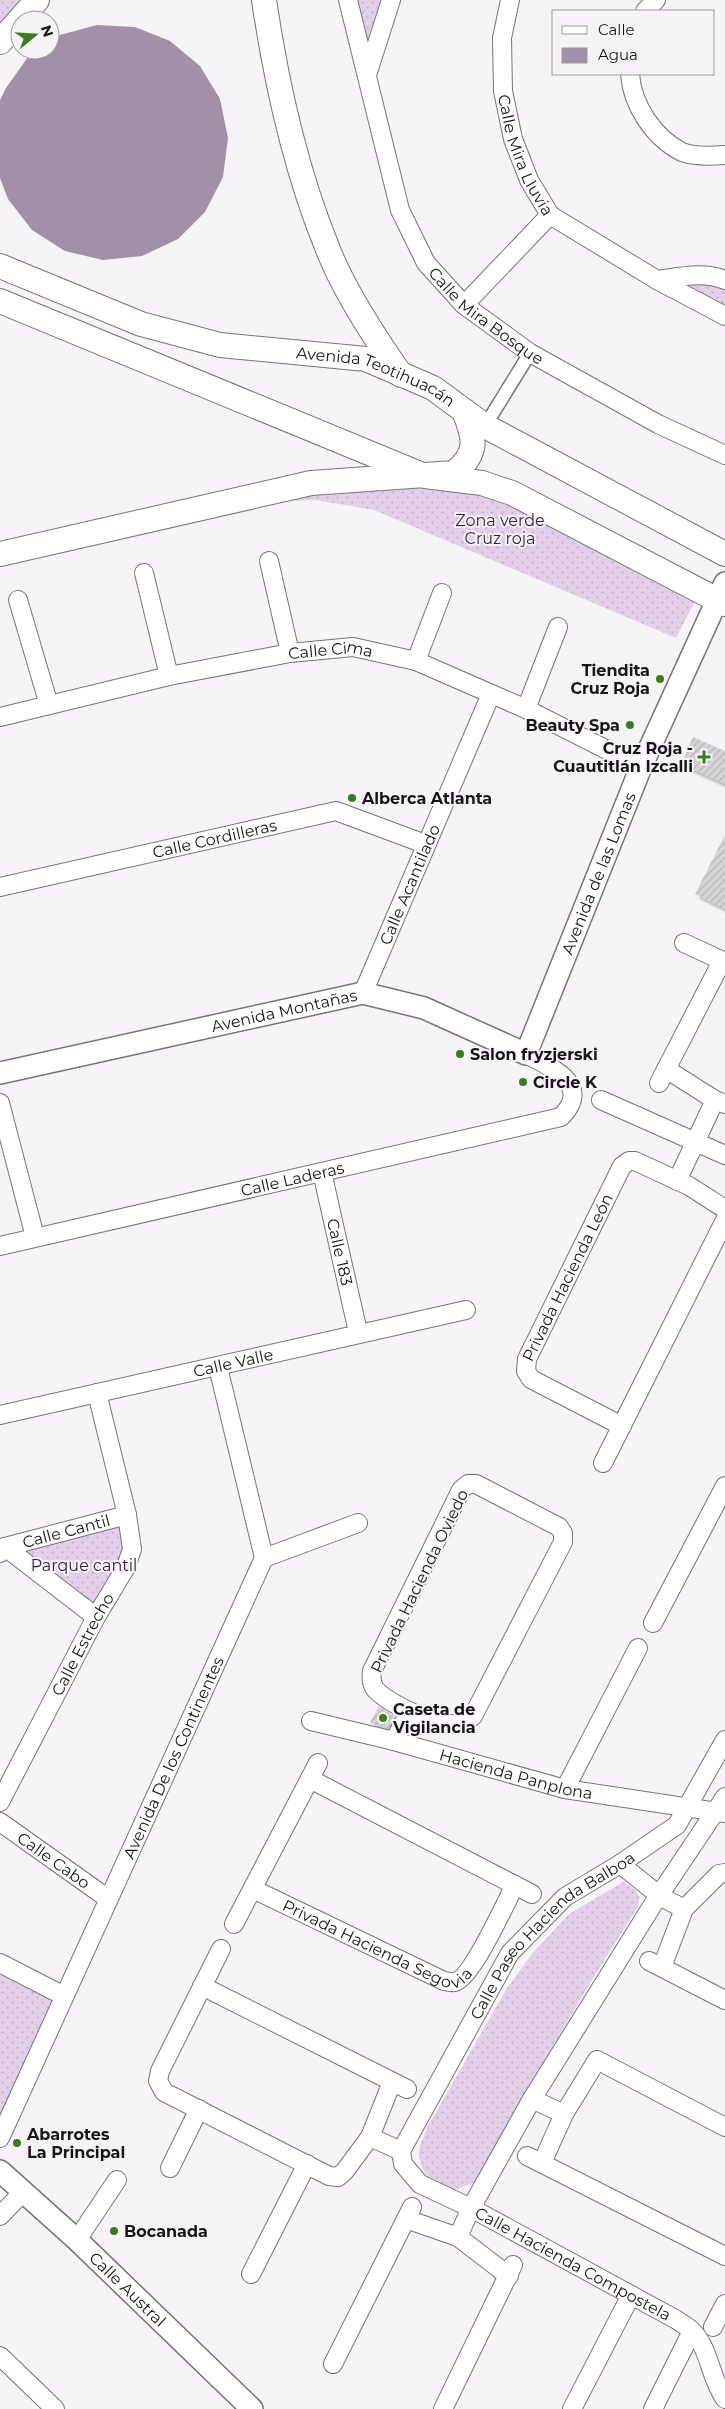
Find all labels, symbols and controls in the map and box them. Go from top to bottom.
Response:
north arrow [10,10,60,60]
legend [552,10,715,75]
text: Calle [598,20,635,39]
text: N [37,23,58,39]
text: Agua [598,45,638,64]
street label: Calle Mira Lluvia [494,93,557,219]
street label: Calle Mira Bosque [425,264,547,369]
street label: Avenida Teotihuacán [295,343,459,411]
park label: Zona verde Cruz roja [455,511,545,548]
street label: Calle Cima [287,637,375,663]
place label: Tiendita Cruz Roja [570,661,650,698]
marker: Tiendita Cruz Roja [654,673,666,685]
place label: Beauty Spa [525,716,620,735]
marker: Beauty Spa [624,719,636,731]
place label: Cruz Roja - Cuautitlán Izcalli [553,739,693,776]
marker: Cruz Roja - Cuautitlán Izcalli [697,750,711,764]
place label: Alberca Atlanta [361,789,492,808]
street label: Avenida de las Lomas [558,790,640,957]
marker: Alberca Atlanta [346,792,358,804]
street label: Calle Cordilleras [151,816,279,862]
street label: Calle Acantilado [376,822,444,948]
street label: Avenida Montañas [210,986,359,1036]
place label: Salon fryzjerski [470,1045,598,1064]
marker: Salon fryzjerski [454,1048,466,1060]
place label: Circle K [533,1073,598,1092]
marker: Circle K [517,1076,529,1088]
street label: Calle Laderas [239,1158,346,1200]
street label: Privada Hacienda León [518,1190,617,1365]
street label: Calle 183 [323,1217,356,1287]
street label: Calle Valle [192,1345,275,1381]
street label: Privada Hacienda Oviedo [367,1486,472,1676]
street label: Calle Cantil [20,1511,112,1552]
park label: Parque cantil [31,1556,137,1575]
street label: Calle Estrecho [48,1590,118,1699]
street label: Avenida De los Continentes [119,1654,228,1862]
place label: Caseta de Vigilancia [392,1700,476,1737]
marker: Caseta de Vigilancia [377,1712,389,1724]
street label: Hacienda Panplona [437,1745,594,1803]
street label: Calle Cabo [13,1828,94,1893]
street label: Calle Paseo Hacienda Balboa [466,1848,639,2023]
street label: Privada Hacienda Segovia [280,1896,476,1993]
place label: Abarrotes La Principal [26,2125,125,2162]
marker: Abarrotes La Principal [11,2137,23,2149]
street label: Calle Hacienda Compostela [472,2203,674,2325]
place label: Bocanada [124,2222,208,2241]
marker: Bocanada [108,2225,120,2237]
street label: Calle Austral [85,2248,170,2331]

